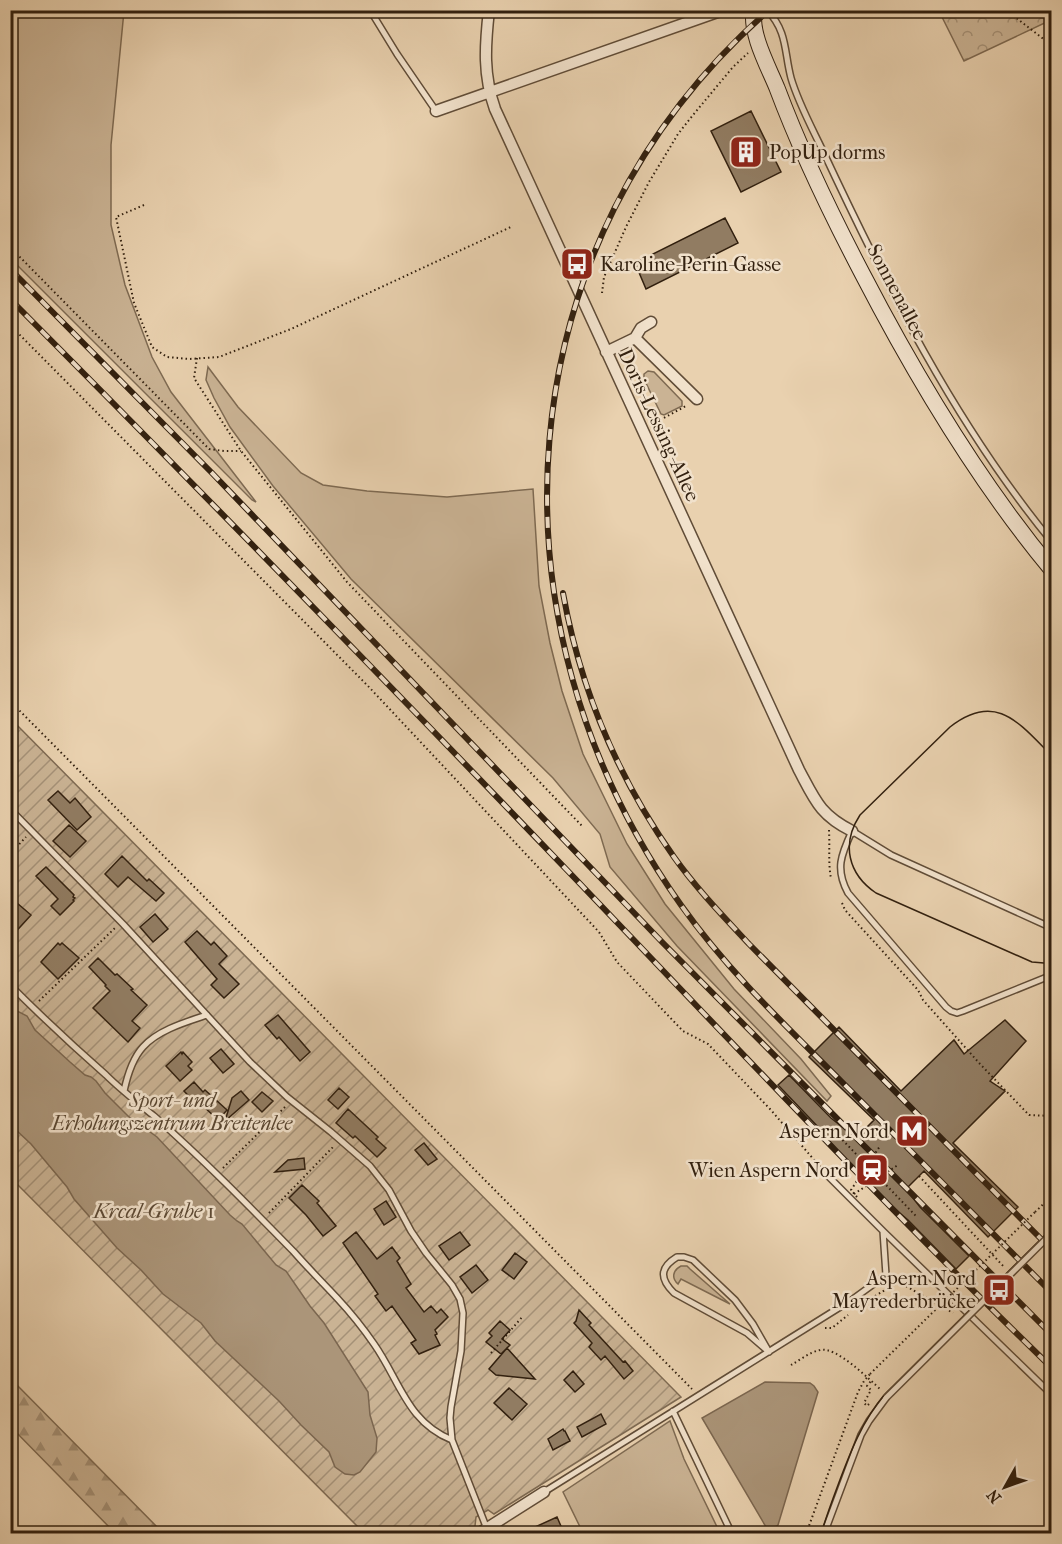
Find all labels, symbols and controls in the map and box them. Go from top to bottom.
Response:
building icon: PopUp dorms [728,134,764,170]
place label: PopUp dorms [769,141,885,164]
street label: Sonnenallee [862,240,932,344]
bus stop icon: Karoline-Perin-Gasse [559,246,595,282]
place label: Karoline-Perin-Gasse [600,253,781,276]
street label: Doris-Lessing-Allee [613,345,705,505]
park label: Sport- und Erholungszentrum Breitenlee [51,1089,293,1135]
metro station icon: Aspern Nord [894,1113,930,1149]
place label: Aspern Nord [779,1120,890,1143]
station icon: Wien Aspern Nord [854,1152,890,1188]
place label: Wien Aspern Nord [687,1159,850,1182]
water label: Krcal-Grube 1 [91,1199,215,1223]
place label: Aspern Nord Mayrederbrücke [832,1267,977,1313]
bus stop icon: Aspern Nord Mayrederbrücke [981,1272,1017,1308]
north arrow [975,1457,1035,1517]
text: N [982,1485,1005,1507]

